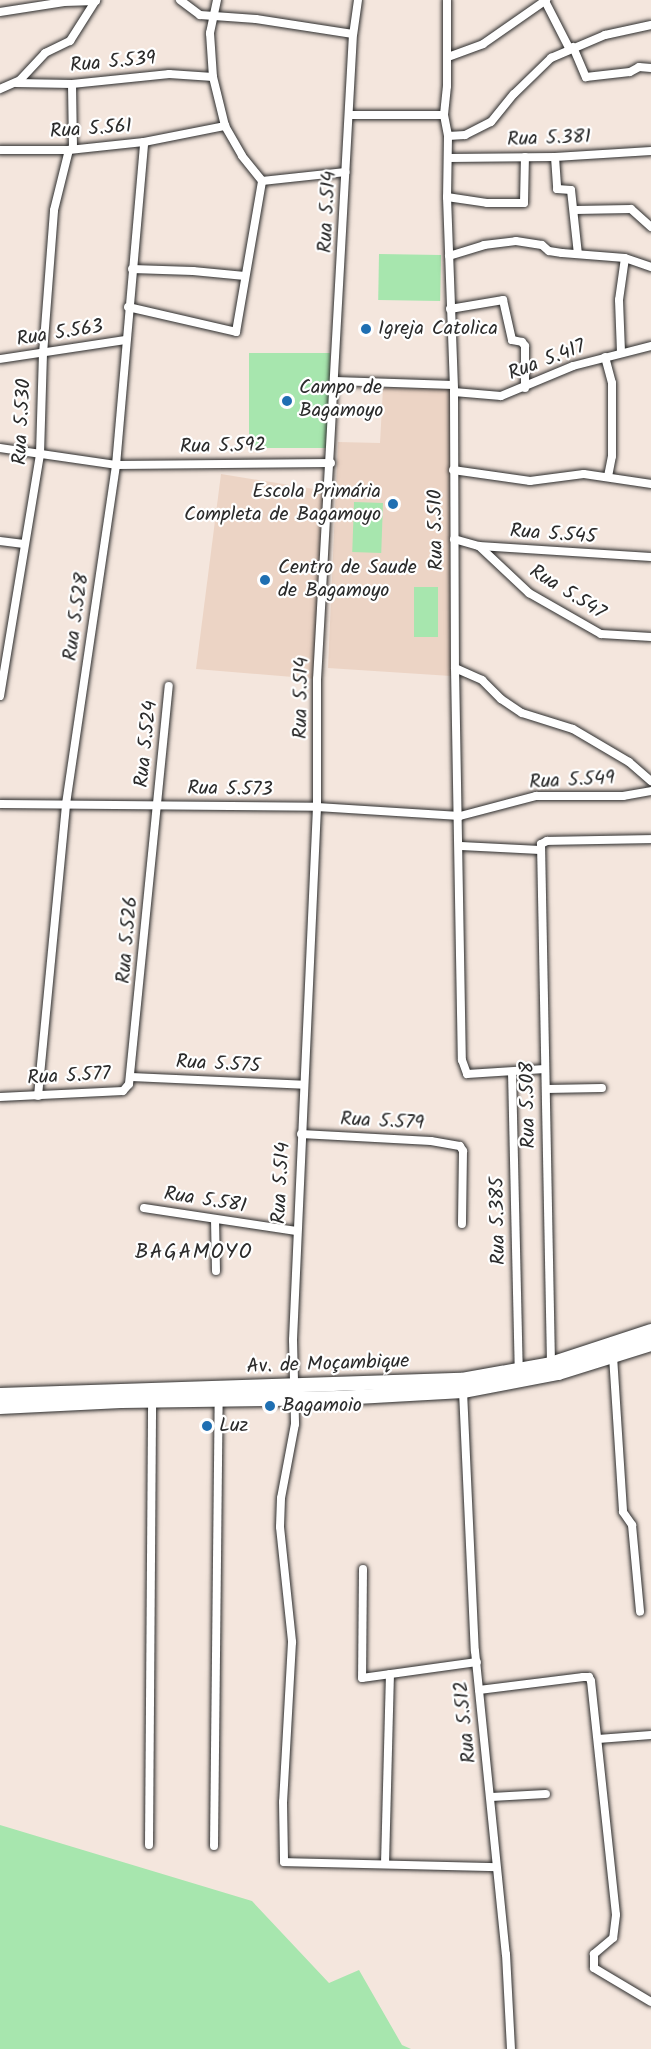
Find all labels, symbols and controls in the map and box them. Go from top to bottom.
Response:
street label: Rua 5.539 [69,47,157,79]
street label: Rua 5.561 [49,115,133,145]
street label: Rua 5.381 [507,126,591,152]
street label: Rua 5.514 [314,170,342,254]
street label: Rua 5.563 [15,315,105,353]
place label: Igreja Catolica [378,317,498,341]
marker: Igreja Catolica [359,322,373,336]
street label: Rua 5.417 [505,335,589,387]
place label: Campo de Bagamoyo [299,377,383,424]
street label: Rua 5.530 [9,378,37,466]
marker: Campo de Bagamoyo [280,394,294,408]
street label: Rua 5.592 [180,434,266,460]
place label: Escola Primária Completa de Bagamoyo [184,480,381,527]
street label: Rua 5.510 [424,489,450,571]
marker: Escola Primária Completa de Bagamoyo [386,497,400,511]
street label: Rua 5.545 [509,520,597,550]
place label: Centro de Saude de Bagamoyo [278,556,417,603]
street label: Rua 5.547 [525,560,609,626]
street label: Rua 5.528 [59,571,95,663]
marker: Centro de Saude de Bagamoyo [256,571,274,589]
street label: Rua 5.514 [289,657,315,739]
street label: Rua 5.524 [130,699,164,789]
street label: Rua 5.549 [529,767,615,795]
street label: Rua 5.573 [187,777,273,803]
street label: Rua 5.526 [112,895,144,985]
street label: Rua 5.575 [175,1051,261,1079]
street label: Rua 5.508 [516,1061,542,1149]
street label: Rua 5.577 [27,1063,111,1091]
street label: Rua 5.579 [339,1108,425,1136]
street label: Rua 5.514 [268,1141,296,1225]
street label: Rua 5.385 [486,1177,512,1265]
street label: Rua 5.581 [162,1183,248,1219]
district label: BAGAMOYO [135,1240,253,1266]
street label: Av. de Moçambique [246,1350,410,1380]
place label: Bagamoio [282,1394,362,1418]
marker: Bagamoio [263,1399,277,1413]
place label: Luz [219,1414,248,1438]
marker: Luz [200,1419,214,1433]
street label: Rua 5.512 [450,1680,482,1764]

